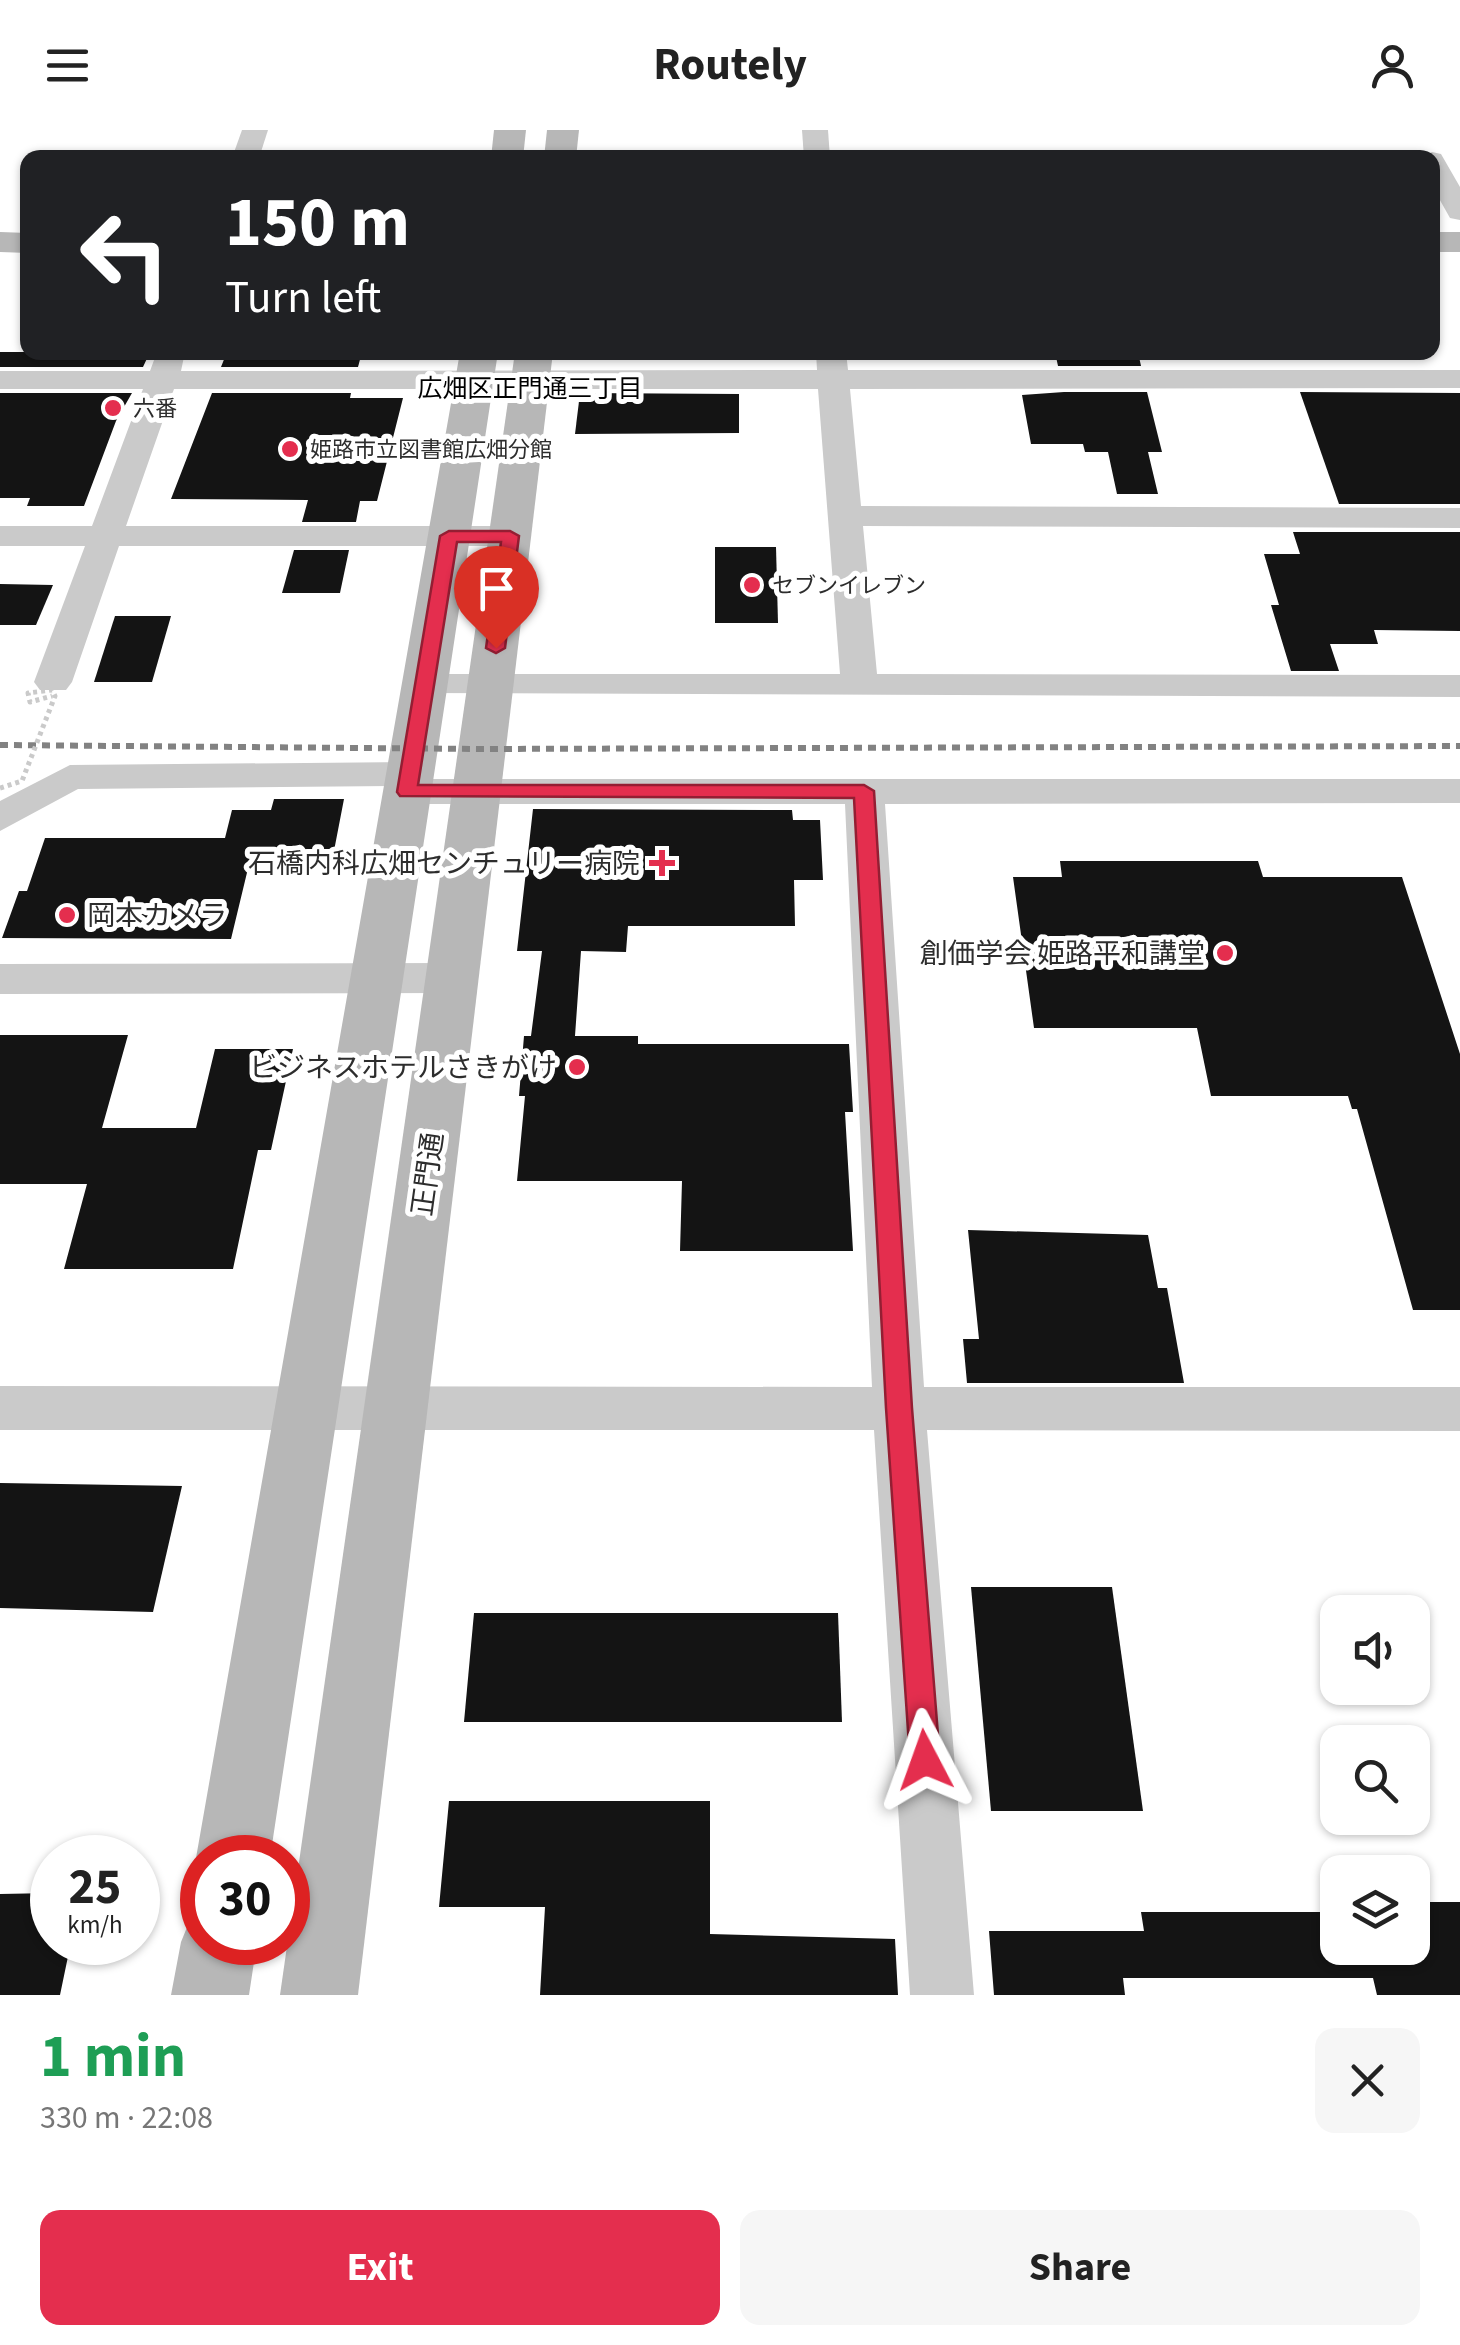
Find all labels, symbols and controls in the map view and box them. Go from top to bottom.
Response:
text: Routely [653,33,807,97]
icon: menu [40,38,95,93]
icon: person [1365,38,1420,93]
text: 150 m [225,173,410,273]
icon: left [60,190,190,320]
text: Turn left [225,266,381,330]
district label: 広畑区正門通三丁目 [417,371,643,407]
place label: 六番 [133,393,177,425]
marker: 六番 [102,397,124,419]
place label: 姫路市立図書館広畑分館 [310,434,552,466]
marker: 姫路市立図書館広畑分館 [279,438,301,460]
pin [454,546,539,649]
icon: arrive [469,561,524,616]
place label: セブンイレブン [772,570,926,602]
marker: セブンイレブン [741,574,763,596]
place label: 石橋内科広畑センチュリー病院 [248,844,640,884]
marker: 石橋内科広畑センチュリー病院 [649,850,675,876]
place label: 岡本カメラ [87,896,227,936]
marker: 岡本カメラ [56,904,78,926]
place label: 創価学会 姫路平和講堂 [919,934,1205,974]
marker: 創価学会 姫路平和講堂 [1214,942,1236,964]
place label: ビジネスホテルさきがけ [249,1048,557,1088]
marker: ビジネスホテルさきがけ [566,1056,588,1078]
street label: 正門通 [402,1130,454,1219]
map controls [1320,1595,1430,1965]
button: sound [1320,1595,1430,1705]
position arrow [873,1708,977,1812]
button: search [1320,1725,1430,1835]
speed limit sign: 30 [180,1835,310,1965]
text: 25 [69,1852,121,1923]
button: layers [1320,1855,1430,1965]
text: km/h [67,1907,123,1943]
text: 1 min [40,2015,186,2100]
button: close [1315,2028,1420,2133]
text: 330 m · 22:08 [40,2095,213,2141]
button: Exit [40,2210,720,2325]
button: Share [740,2210,1420,2325]

